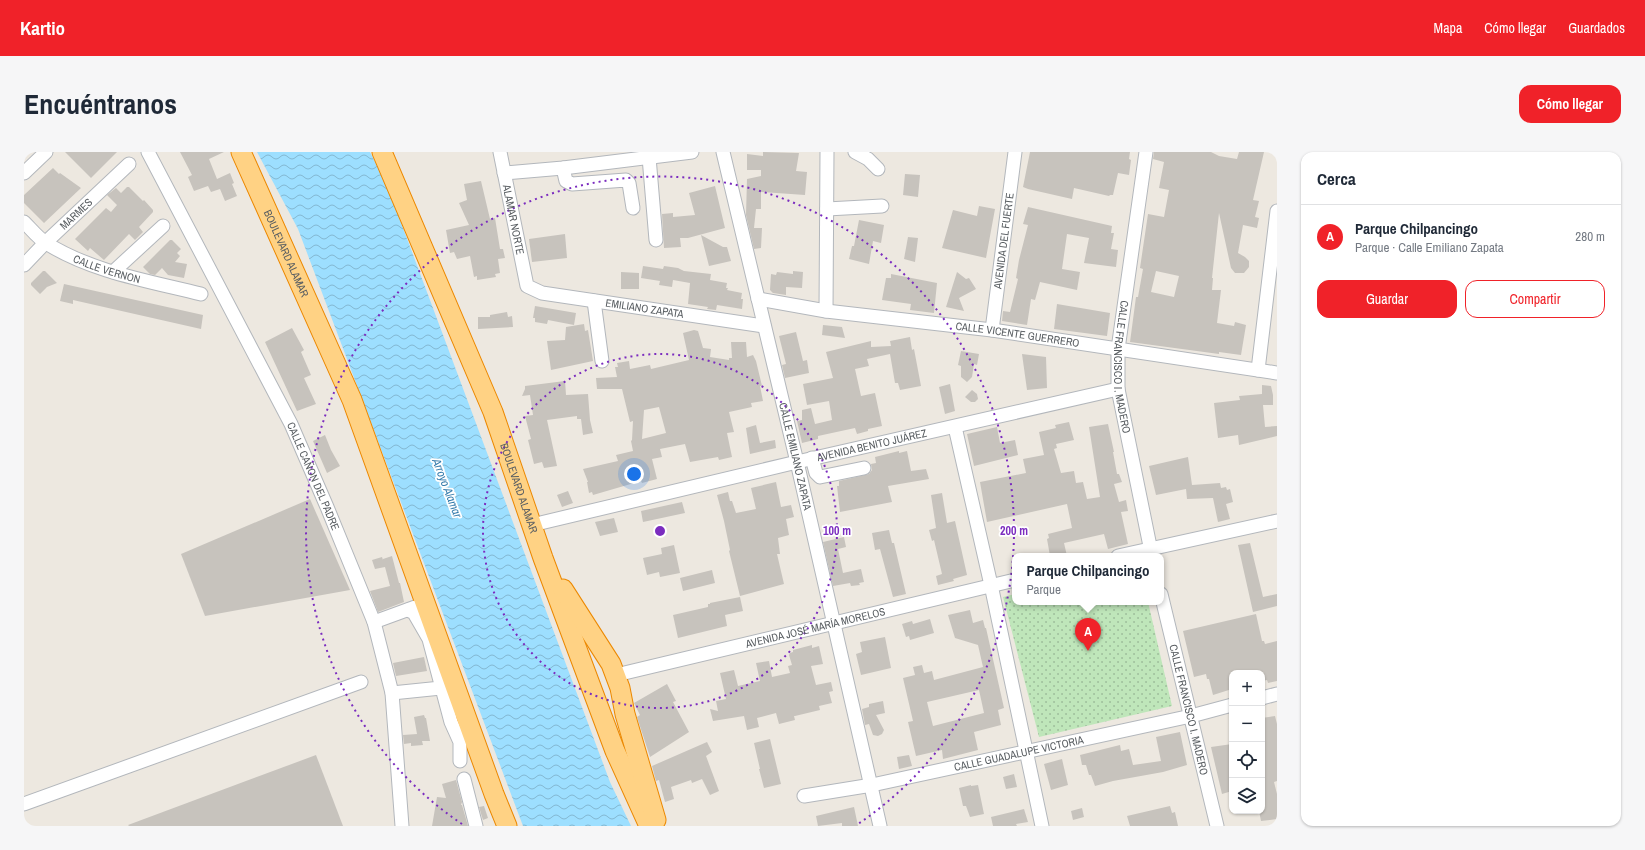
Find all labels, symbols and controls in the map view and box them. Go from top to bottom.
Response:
text: Kartio [20,15,65,41]
text: Mapa [1434,19,1462,37]
text: Cómo llegar [1484,19,1546,37]
text: Guardados [1568,19,1625,37]
text: Encuéntranos [24,85,177,123]
button: Cómo llegar [1519,85,1621,123]
text: Cerca [1317,167,1356,190]
street label: ALAMAR NORTE [500,182,528,256]
street label: AVENIDA DEL FUERTE [990,192,1017,291]
street label: MARMES [57,195,95,233]
street label: BOULEVARD ALAMAR [261,207,312,300]
text: Parque Chilpancingo [1355,218,1478,239]
text: A [1326,228,1334,245]
text: 280 m [1575,228,1605,245]
text: Parque · Calle Emiliano Zapata [1355,239,1504,256]
street label: CALLE VERNON [71,251,142,286]
button: Guardar [1317,280,1457,318]
button: Compartir [1465,280,1605,318]
street label: EMILIANO ZAPATA [605,296,686,321]
street label: CALLE FRANCISCO I. MADERO [1111,299,1134,435]
street label: CALLE VICENTE GUERRERO [955,319,1080,350]
street label: CALLE EMILIANO ZAPATA [776,401,815,513]
street label: CALLE CAÑON DEL PADRE [284,420,343,532]
street label: AVENIDA BENITO JUÁREZ [815,426,928,464]
street label: BOULEVARD ALAMAR [497,441,541,535]
water label: Arroyo Alamar [428,455,466,521]
your location [624,464,644,484]
text: 100 m [823,523,851,539]
text: 200 m [1000,523,1028,539]
centre of rings [653,524,667,538]
popup [1012,553,1164,605]
text: Parque Chilpancingo [1026,560,1150,581]
text: Parque [1026,581,1061,598]
street label: AVENIDA JOSÉ MARÍA MORELOS [743,604,887,651]
pin: A [1075,618,1101,651]
street label: CALLE FRANCISCO I. MADERO [1166,643,1211,776]
map controls [1229,670,1265,814]
button: + [1229,670,1265,706]
button: − [1229,706,1265,742]
street label: CALLE GUADALUPE VICTORIA [953,732,1086,774]
button: locate [1229,742,1265,778]
button: layers [1229,778,1265,814]

